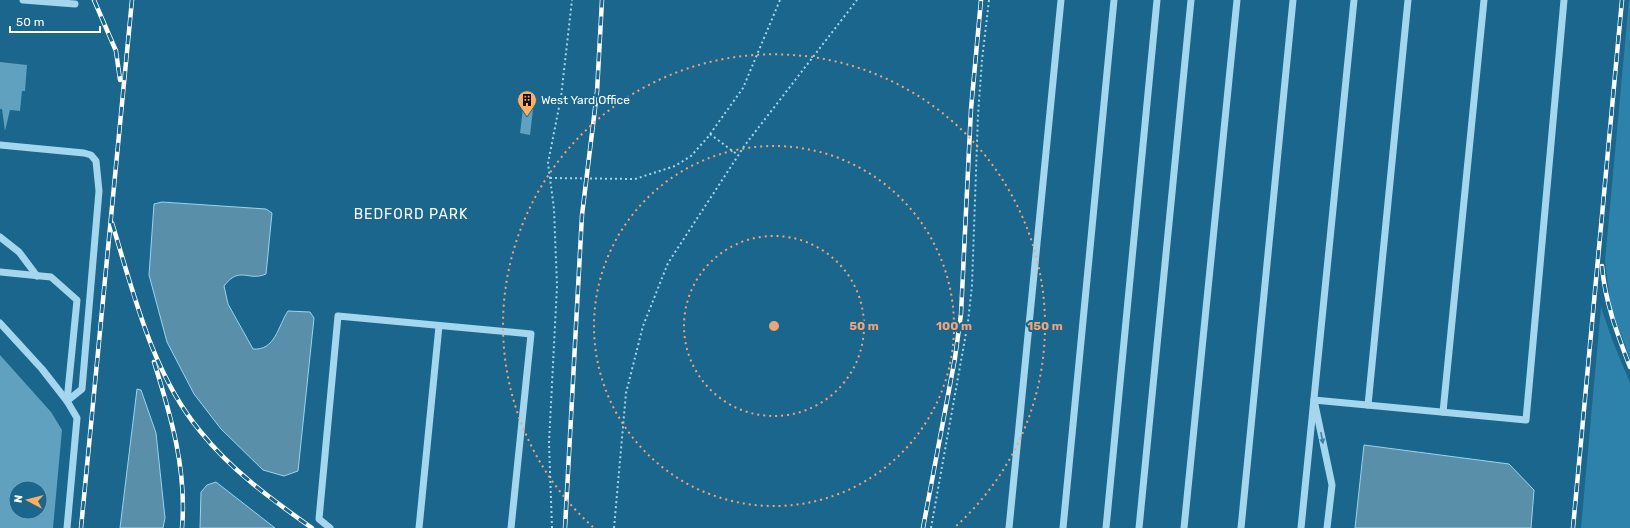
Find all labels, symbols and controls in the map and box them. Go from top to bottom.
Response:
scale bar [10,8,100,34]
text: 50 m [16,15,44,29]
building icon: West Yard Office [516,89,538,117]
place label: West Yard Office [541,93,630,107]
district label: BEDFORD PARK [354,206,468,223]
centre of rings [767,319,781,333]
text: 50 m [849,319,879,333]
text: 100 m [936,319,972,333]
text: 150 m [1027,319,1063,333]
one-way arrow [1319,432,1325,444]
north arrow [8,480,48,520]
text: N [12,494,26,504]

